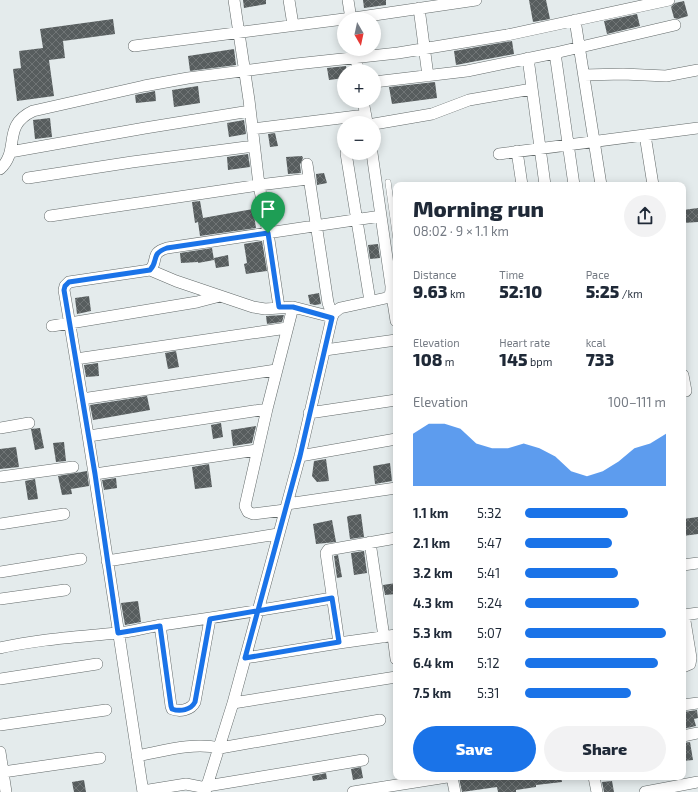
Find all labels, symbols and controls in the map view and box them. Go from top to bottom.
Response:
north arrow [337,12,381,56]
map controls [337,12,381,160]
button: + [337,64,381,108]
button: − [337,116,381,160]
pin [251,192,285,233]
text: Morning run [413,195,544,221]
button: share [624,195,666,237]
icon: arrive [257,198,279,220]
text: 08:02 · 9 × 1.1 km [413,223,509,239]
text: Distance [413,268,456,281]
text: Time [499,268,524,281]
text: Pace [586,268,609,281]
text: 9.63 [413,281,447,301]
text: 52:10 [499,281,542,301]
text: 5:25 [586,281,619,301]
text: km [447,287,465,300]
text: /km [619,287,643,300]
text: Elevation [413,336,460,349]
text: Heart rate [499,336,550,349]
text: kcal [586,336,606,349]
text: 108 [413,349,442,369]
text: 145 [499,349,528,369]
text: 733 [586,349,614,369]
text: m [442,355,455,368]
text: bpm [528,355,552,368]
text: Elevation [413,394,468,410]
text: 100–111 m [608,394,666,410]
text: 1.1 km [413,505,448,521]
text: 5:32 [477,505,502,521]
text: 2.1 km [413,535,450,551]
text: 5:47 [477,535,502,551]
text: 3.2 km [413,565,453,581]
text: 5:41 [477,565,500,581]
text: 4.3 km [413,595,453,611]
text: 5:24 [477,595,502,611]
text: 5.3 km [413,625,452,641]
text: 5:07 [477,625,502,641]
text: 6.4 km [413,655,454,671]
text: 5:12 [477,655,500,671]
text: 7.5 km [413,685,451,701]
text: 5:31 [477,685,499,701]
button: Save [413,726,536,772]
button: Share [544,726,666,772]

